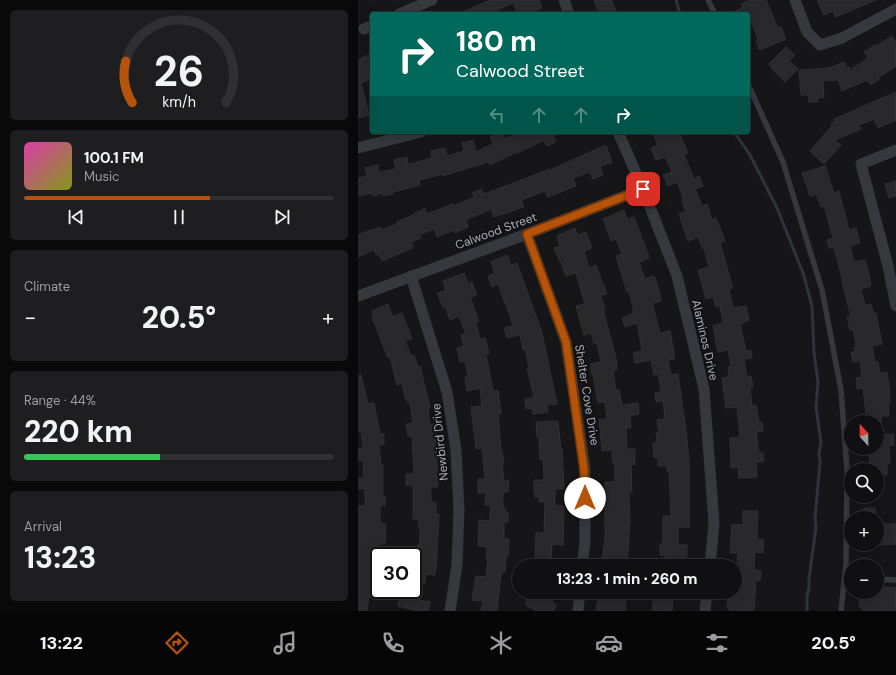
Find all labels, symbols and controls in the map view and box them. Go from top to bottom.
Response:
text: 180 m [456,23,537,60]
icon: right [390,28,442,80]
text: 26 [154,45,204,99]
text: Calwood Street [456,59,585,83]
text: km/h [162,93,196,111]
icon: left [486,104,508,126]
icon: ahead [528,104,550,126]
icon: ahead [570,104,592,126]
icon: right [612,104,634,126]
text: 100.1 FM [84,148,144,168]
text: Music [84,168,119,185]
pin [626,172,660,206]
icon: arrive [632,178,654,200]
icon: previous [65,206,87,228]
icon: pause [168,206,190,228]
icon: next [271,206,293,228]
street label: Calwood Street [453,209,539,253]
text: Climate [24,278,70,295]
text: 20.5° [142,298,216,337]
street label: Alaminos Drive [688,298,722,382]
text: − [24,303,36,332]
text: + [322,303,334,332]
street label: Shelter Cove Drive [571,343,603,447]
text: Range · 44% [24,392,96,409]
street label: Newbird Drive [428,402,452,482]
text: 220 km [24,412,133,451]
north arrow [844,415,884,455]
map controls [844,415,884,599]
button: search [844,463,884,503]
position arrow [564,477,606,519]
button: + [844,511,884,551]
text: Arrival [24,518,62,535]
text: 13:23 [24,538,96,577]
speed limit sign: 30 [370,547,422,599]
button: − [844,559,884,599]
text: 13:23 · 1 min · 260 m [556,569,698,589]
icon: directions [163,629,191,657]
icon: music [271,629,299,657]
icon: phone [379,629,407,657]
icon: climate [487,629,515,657]
icon: car [595,629,623,657]
icon: filters [703,629,731,657]
text: 13:22 [40,631,83,655]
text: 20.5° [811,631,856,655]

